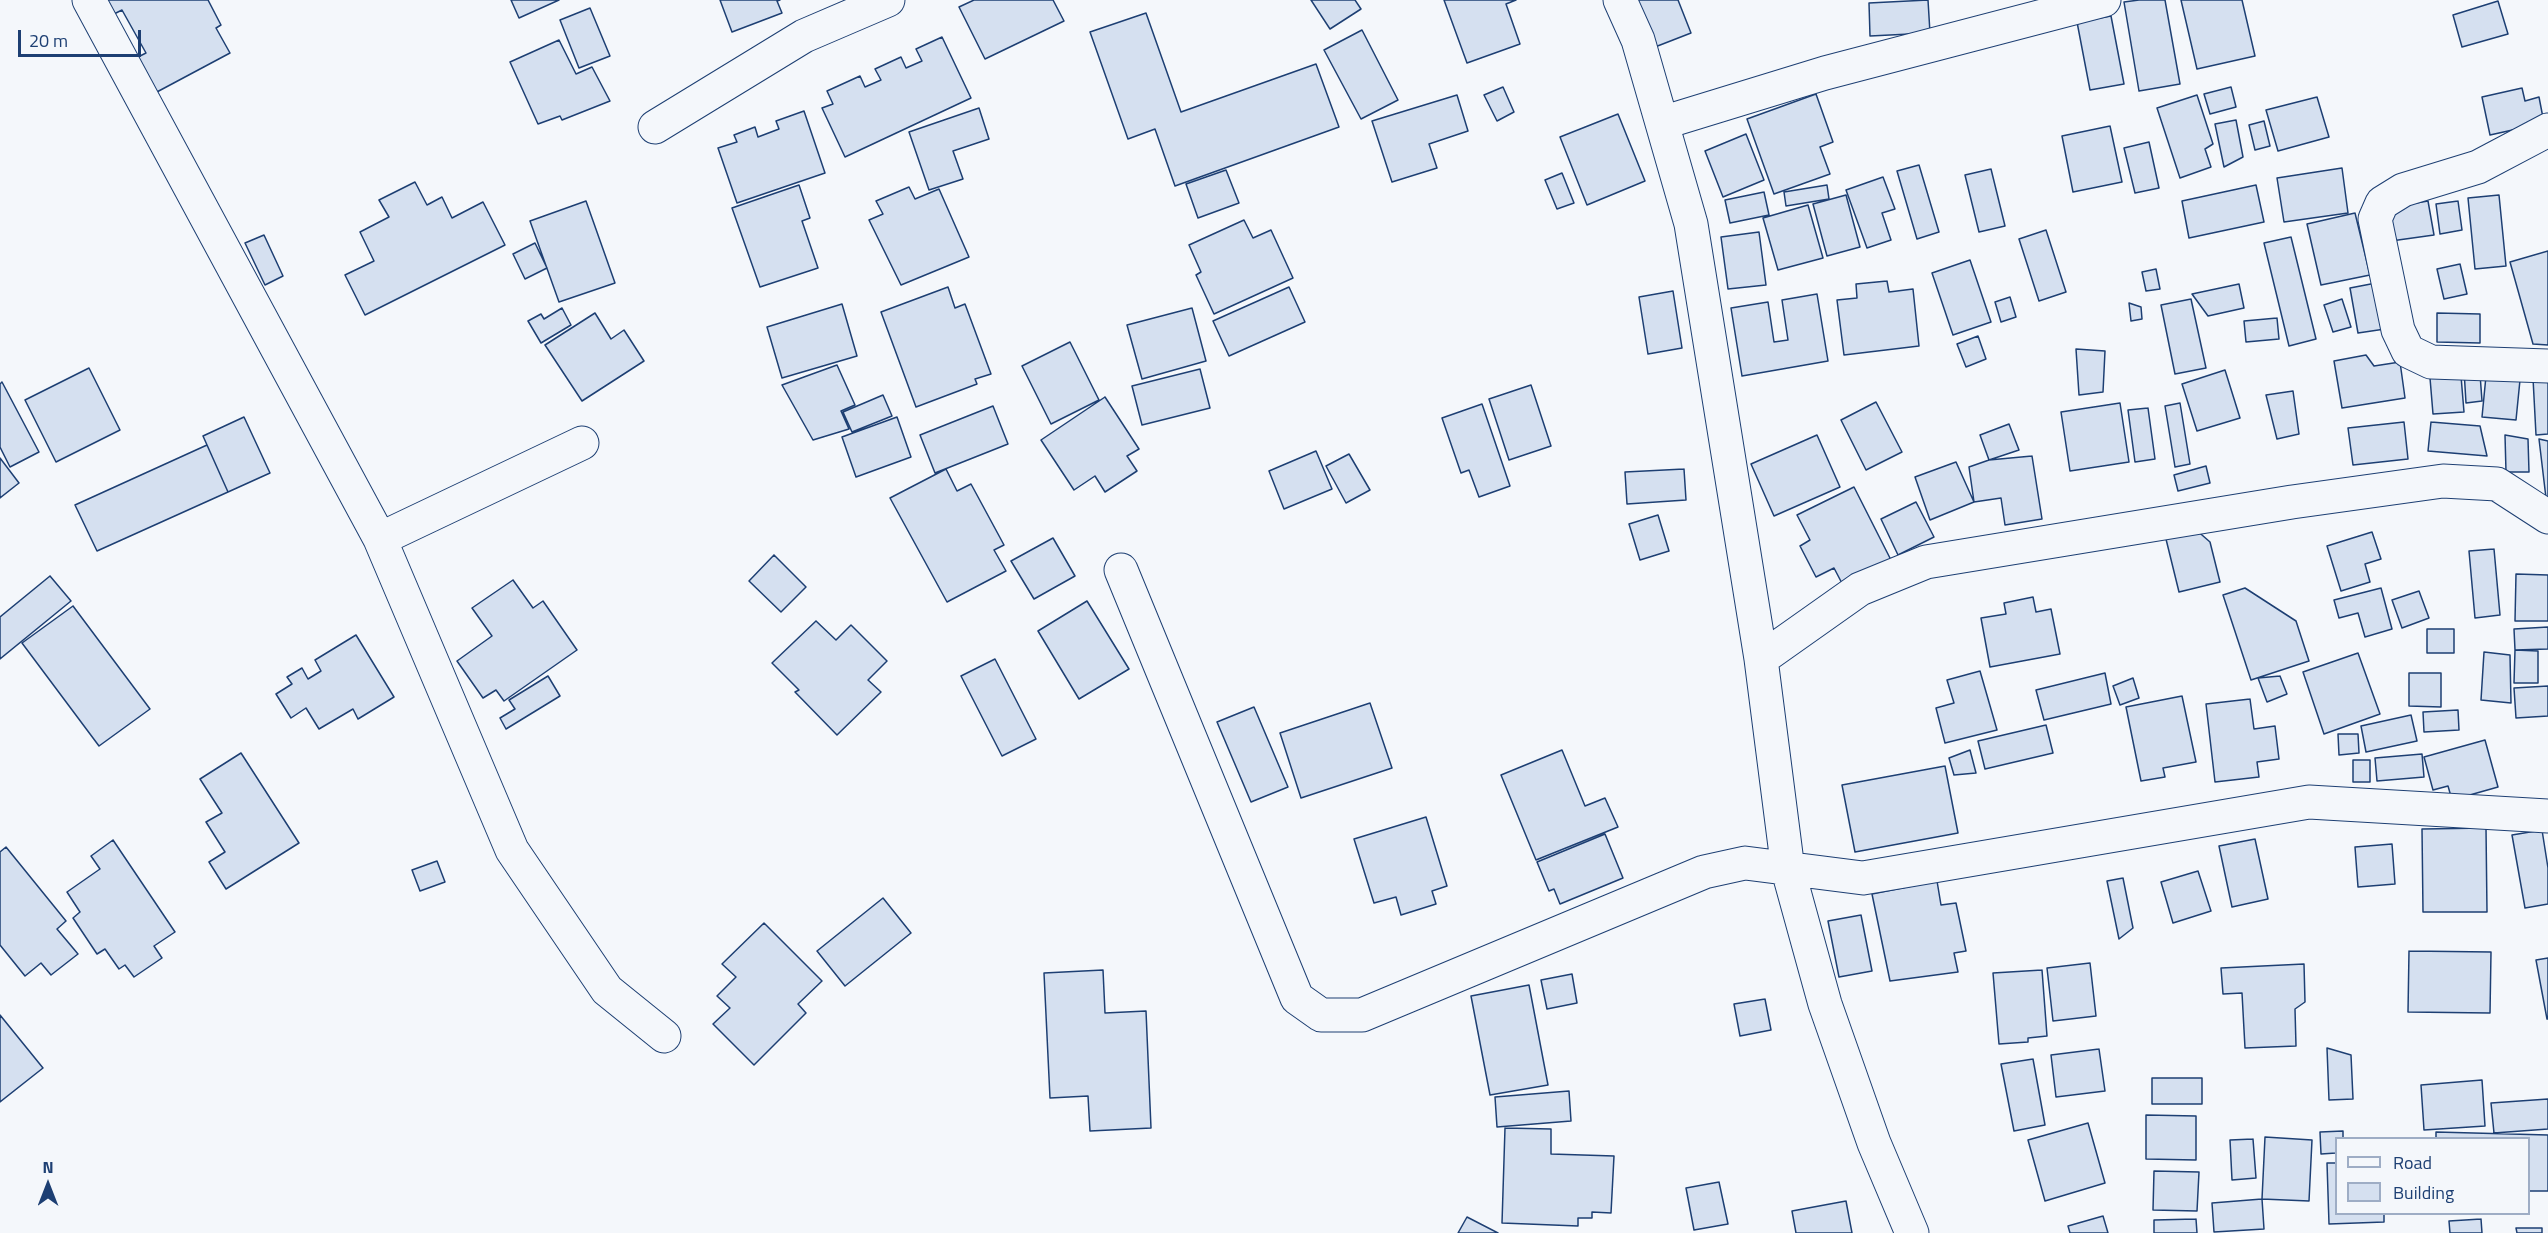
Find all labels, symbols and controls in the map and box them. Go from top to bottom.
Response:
scale bar [21,18,144,56]
text: 20 m [29,27,68,54]
legend [2335,1137,2530,1215]
text: Road [2393,1149,2432,1176]
north arrow [18,1155,78,1215]
text: N [42,1155,54,1179]
text: Building [2393,1179,2454,1206]

